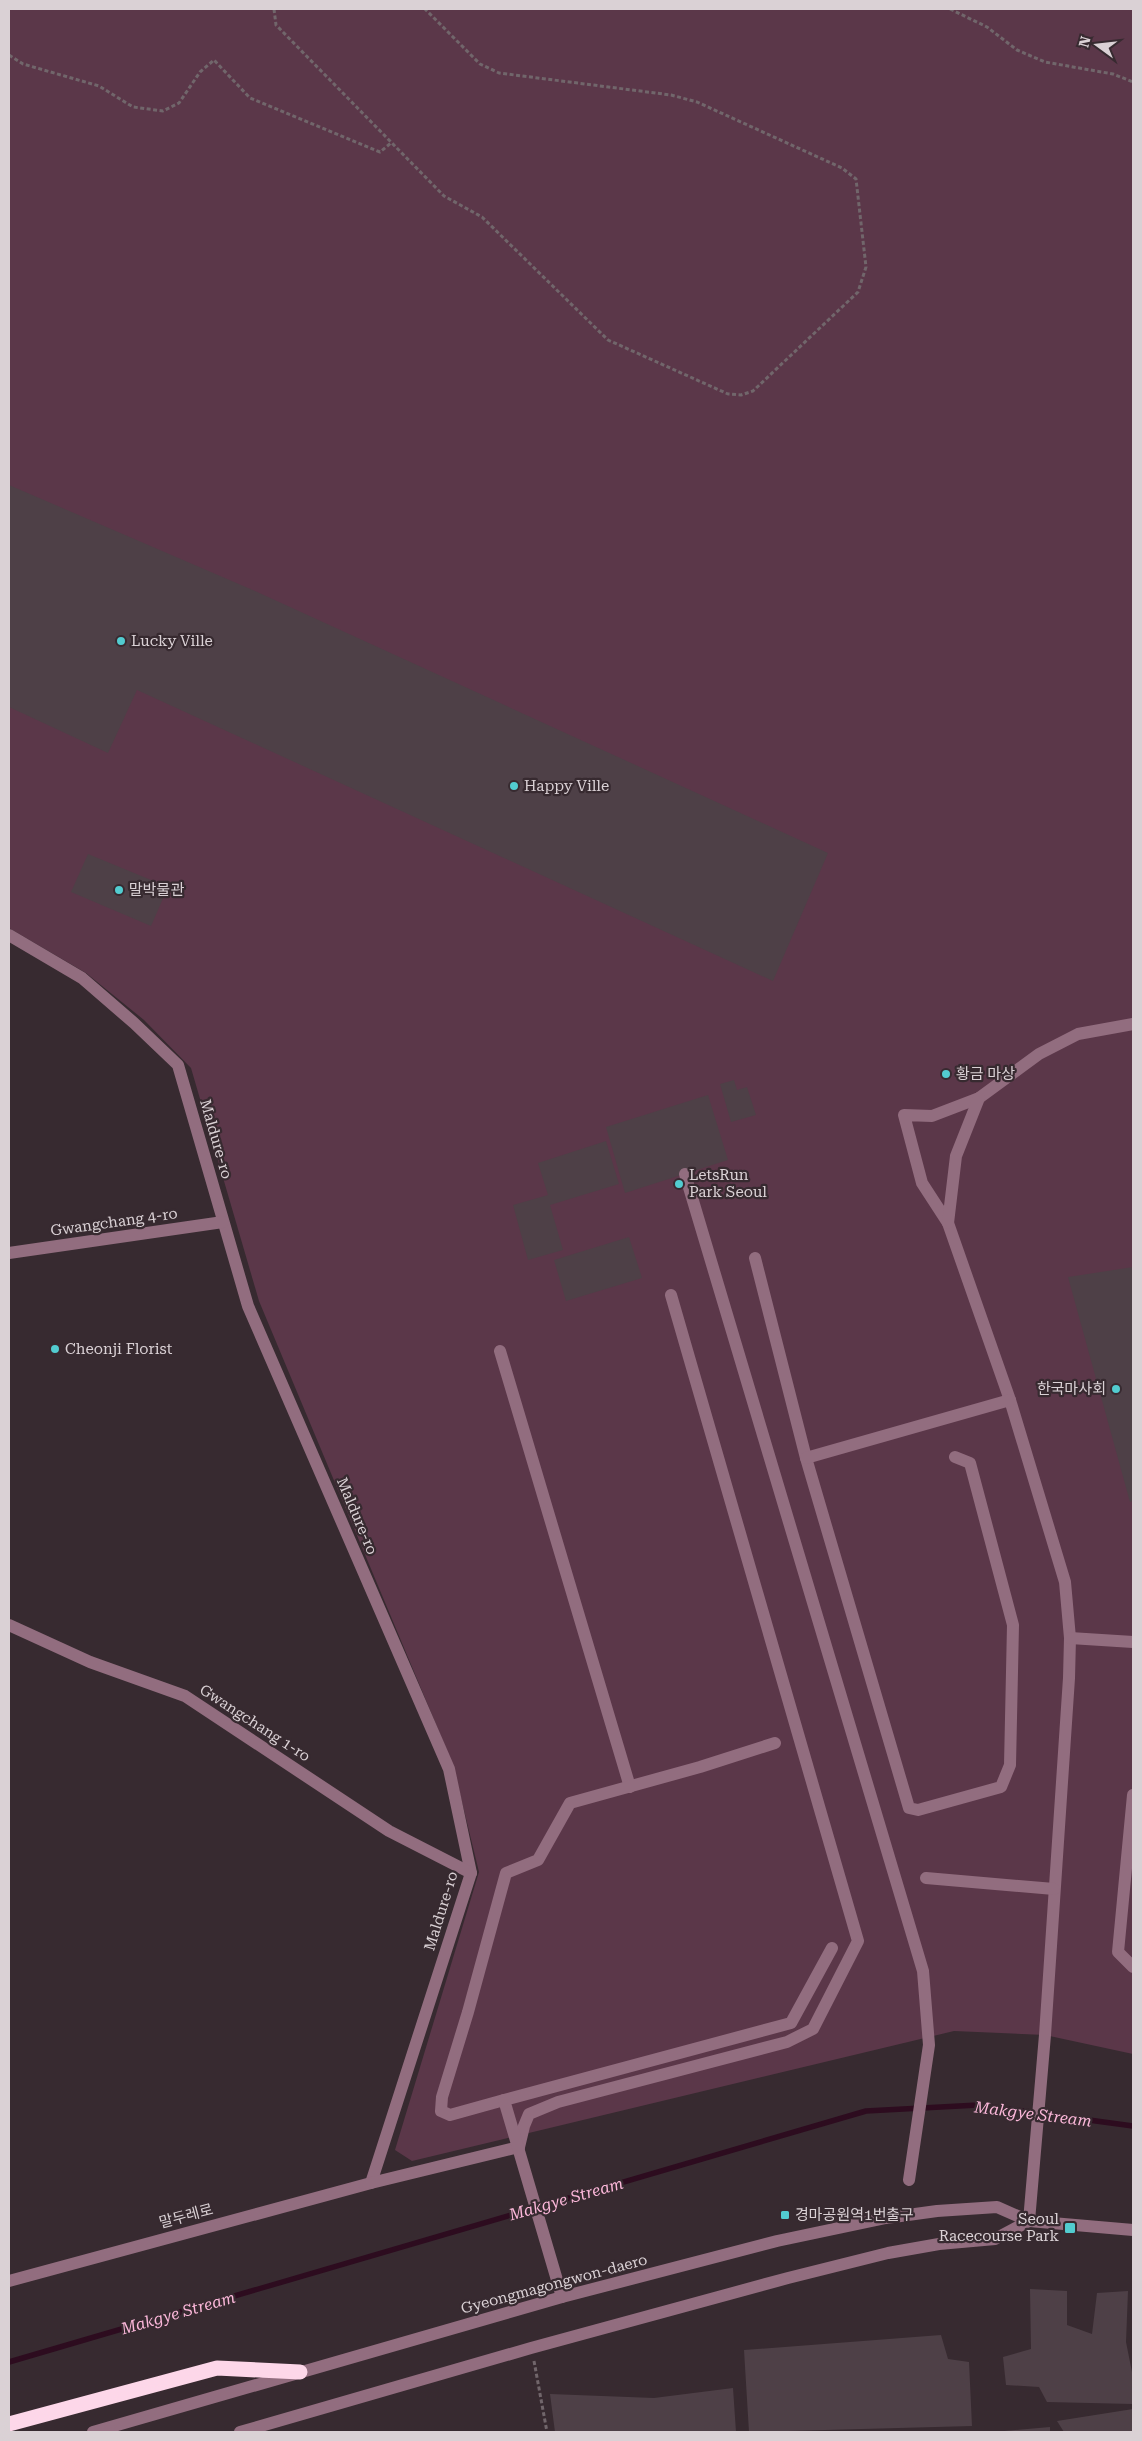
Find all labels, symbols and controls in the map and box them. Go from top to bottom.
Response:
north arrow [1072,20,1122,70]
text: N [1075,34,1094,49]
place label: Lucky Ville [131,632,213,650]
marker: Lucky Ville [115,635,127,647]
place label: Happy Ville [524,777,609,795]
marker: Happy Ville [508,780,520,792]
place label: 말박물관 [129,881,184,899]
marker: 말박물관 [113,884,125,896]
place label: 황금 마상 [956,1065,1015,1083]
marker: 황금 마상 [940,1068,952,1080]
street label: Maldure-ro [196,1097,236,1181]
place label: LetsRun Park Seoul [689,1166,767,1201]
marker: LetsRun Park Seoul [673,1178,685,1190]
street label: Gwangchang 4-ro [49,1204,179,1240]
place label: Cheonji Florist [65,1340,173,1358]
marker: Cheonji Florist [49,1343,61,1355]
place label: 한국마사회 [1037,1380,1106,1398]
marker: 한국마사회 [1110,1383,1122,1395]
street label: Maldure-ro [333,1475,381,1557]
street label: Gwangchang 1-ro [196,1681,314,1765]
street label: Maldure-ro [420,1869,462,1953]
water label: Makgye Stream [972,2097,1093,2131]
water label: Makgye Stream [506,2174,625,2225]
street label: 말두레로 [157,2200,215,2232]
place label: 경마공원역1번출구 [795,2206,914,2224]
marker: 경마공원역1번출구 [779,2209,791,2221]
place label: Seoul Racecourse Park [939,2210,1059,2245]
marker: Seoul Racecourse Park [1063,2221,1077,2235]
street label: Gyeongmagongwon-daero [459,2250,649,2318]
water label: Makgye Stream [118,2288,237,2339]

